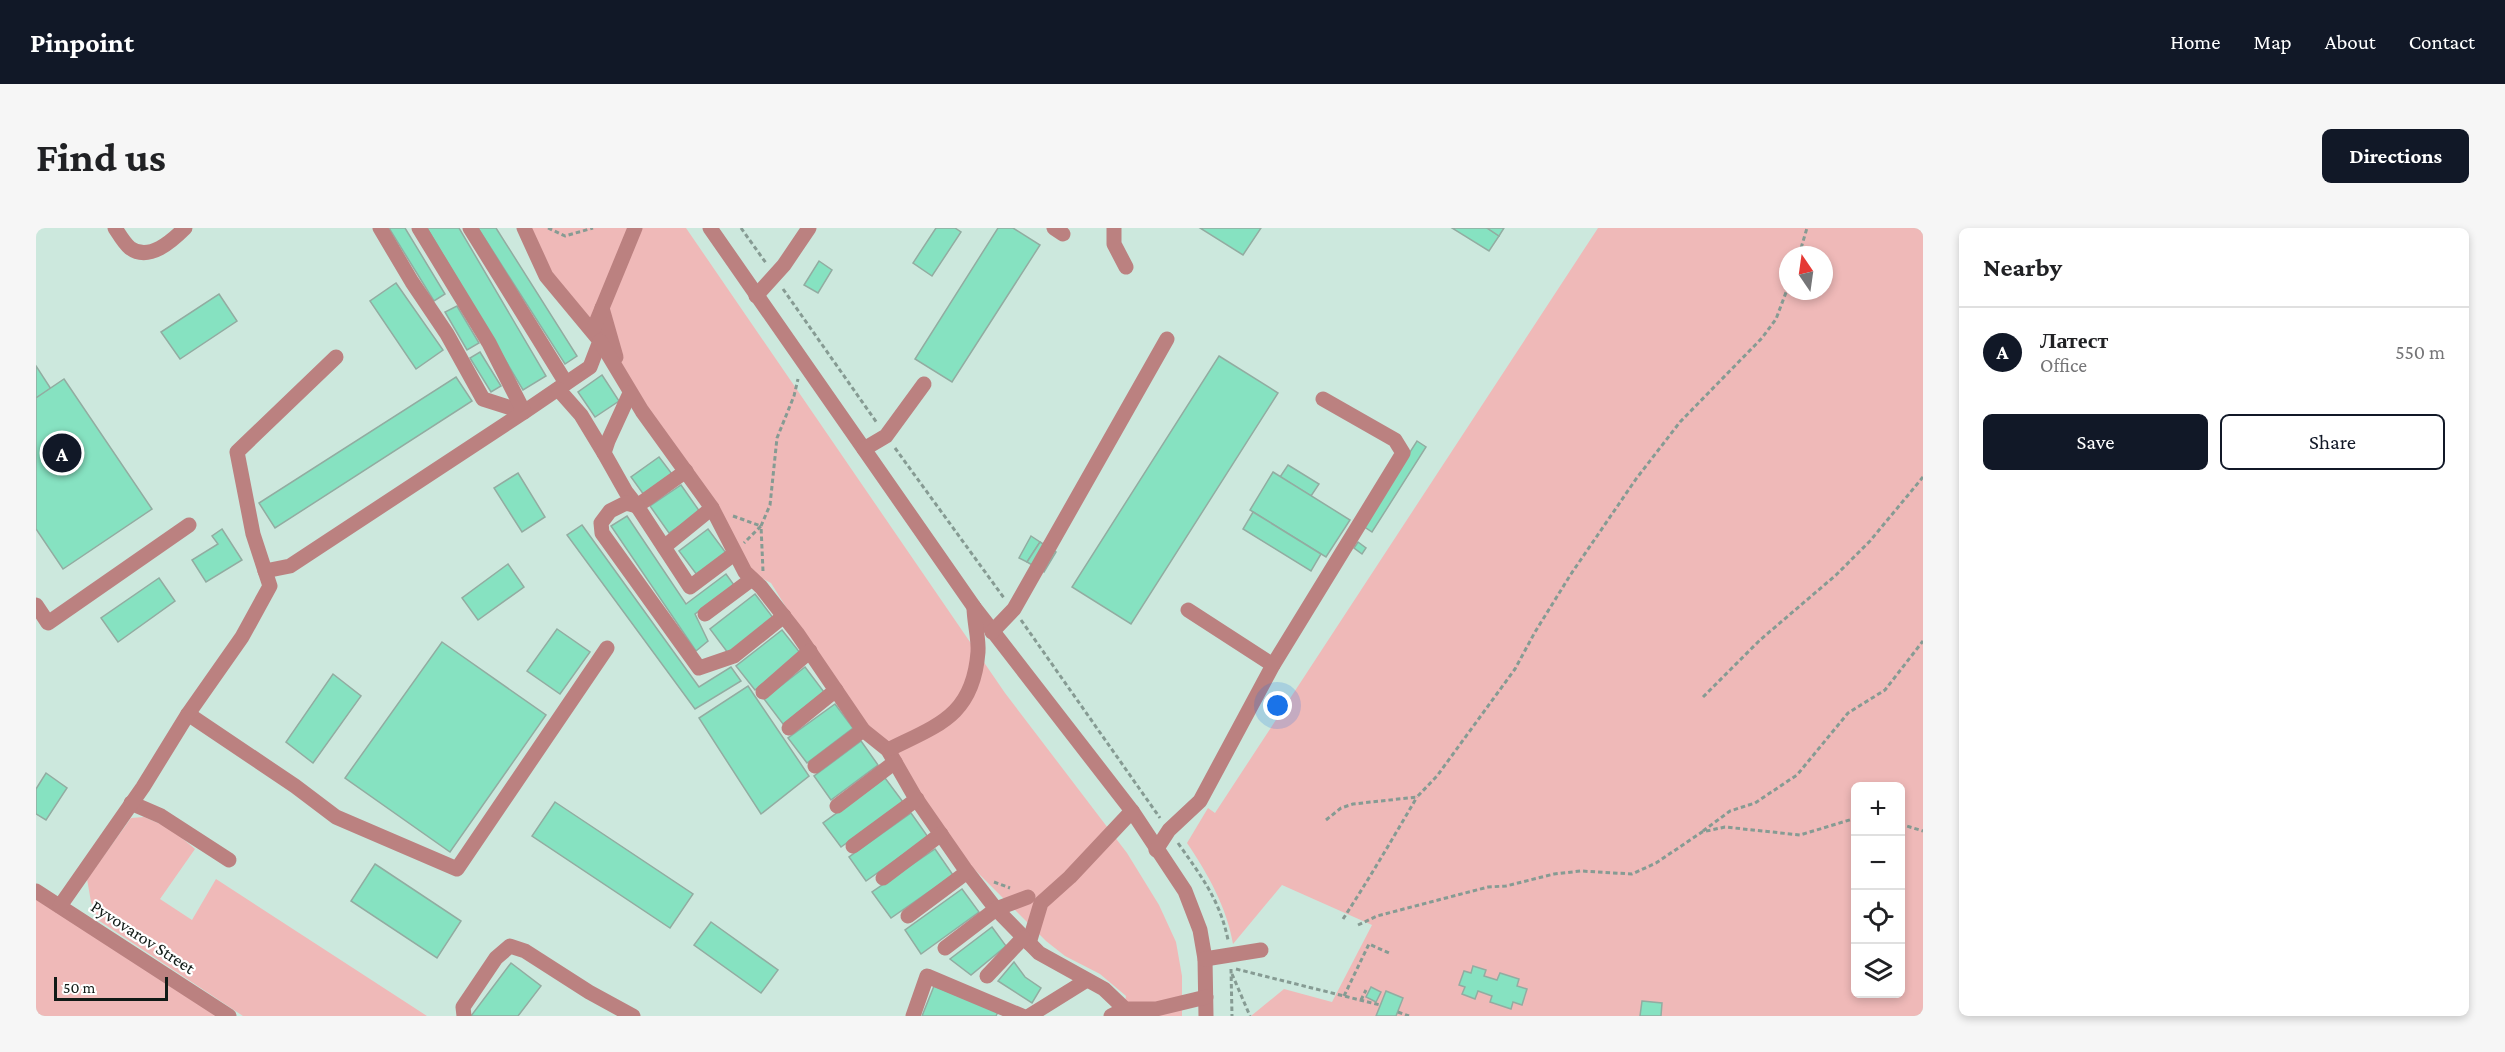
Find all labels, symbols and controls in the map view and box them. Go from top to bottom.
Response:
text: Pinpoint [30,27,134,58]
text: Home [2170,30,2220,54]
text: Map [2253,30,2292,54]
text: About [2325,30,2376,54]
text: Contact [2409,30,2475,54]
button: Directions [2322,129,2469,183]
text: Find us [36,133,166,180]
north arrow [1779,246,1833,300]
text: Nearby [1983,253,2062,282]
text: Латест [2040,328,2108,353]
text: A [1997,341,2008,363]
text: 550 m [2395,341,2445,363]
text: Office [2040,354,2087,376]
button: Save [1983,414,2208,470]
button: Share [2220,414,2445,470]
pin: A [42,430,82,476]
your location [1263,691,1292,720]
map controls [1851,782,1905,998]
button: + [1851,782,1905,836]
button: − [1851,836,1905,890]
button: locate [1851,890,1905,944]
street label: Pyvovarov Street [87,896,200,979]
button: layers [1851,944,1905,998]
scale bar [54,974,168,1002]
text: 50 m [63,979,95,996]

